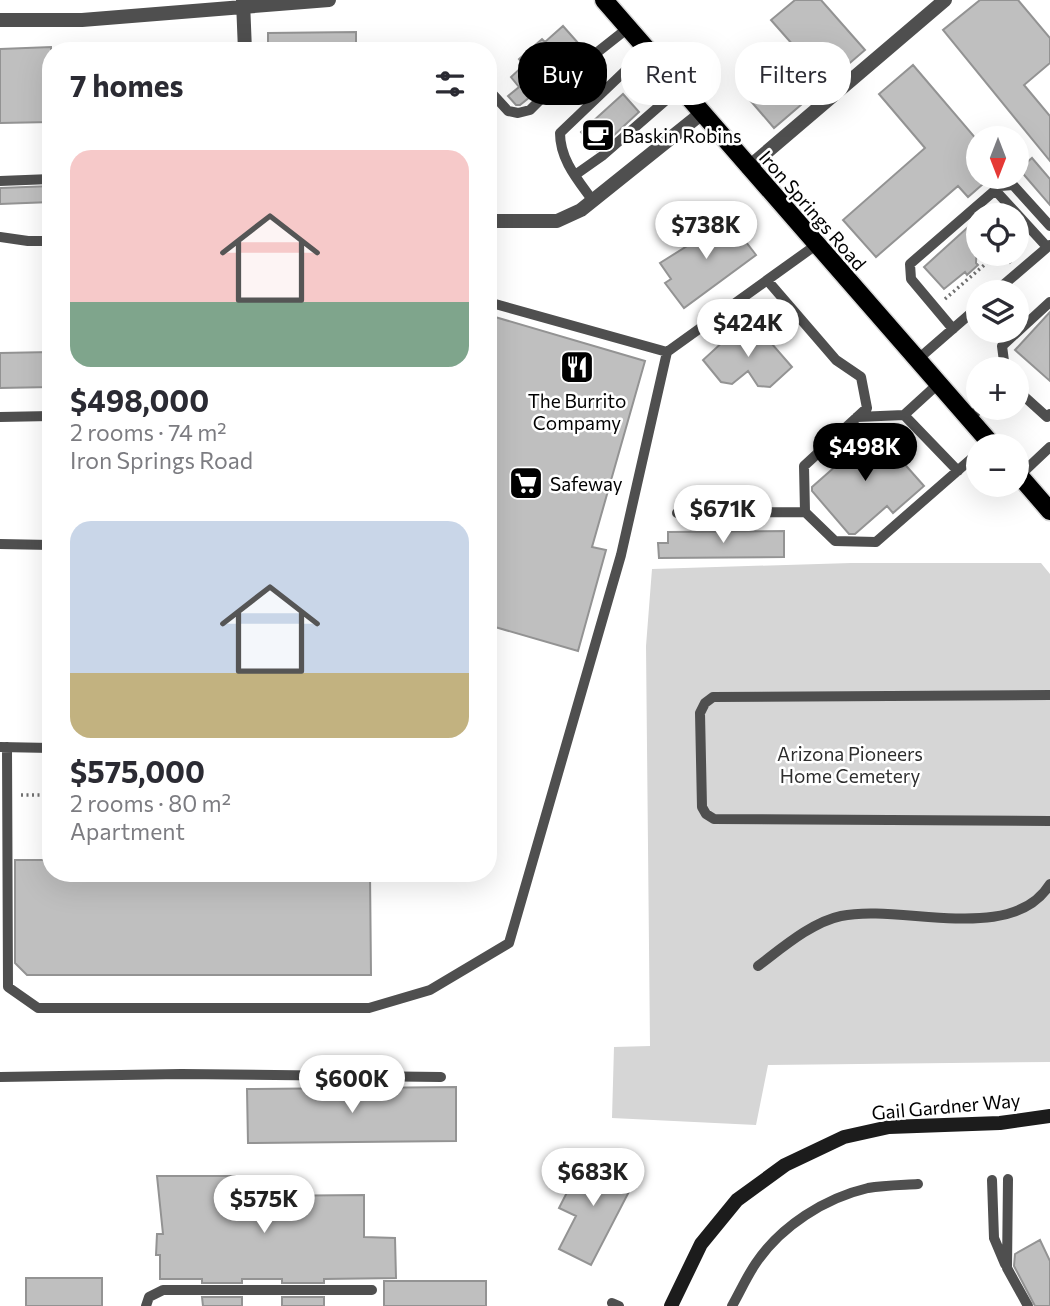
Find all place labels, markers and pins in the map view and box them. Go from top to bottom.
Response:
cafe icon: Baskin Robins [579,116,617,154]
place label: Baskin Robins [622,124,742,147]
pin: $738K [657,202,755,261]
pin: $424K [699,300,797,359]
restaurant icon: The Burrito Compamy [558,348,596,386]
place label: The Burrito Compamy [528,389,626,434]
pin: $498K [816,424,914,483]
supermarket icon: Safeway [507,464,545,502]
place label: Safeway [550,472,623,495]
pin: $671K [674,486,772,545]
pin: $600K [303,1056,401,1115]
pin: $683K [544,1148,642,1208]
pin: $575K [215,1176,313,1235]

